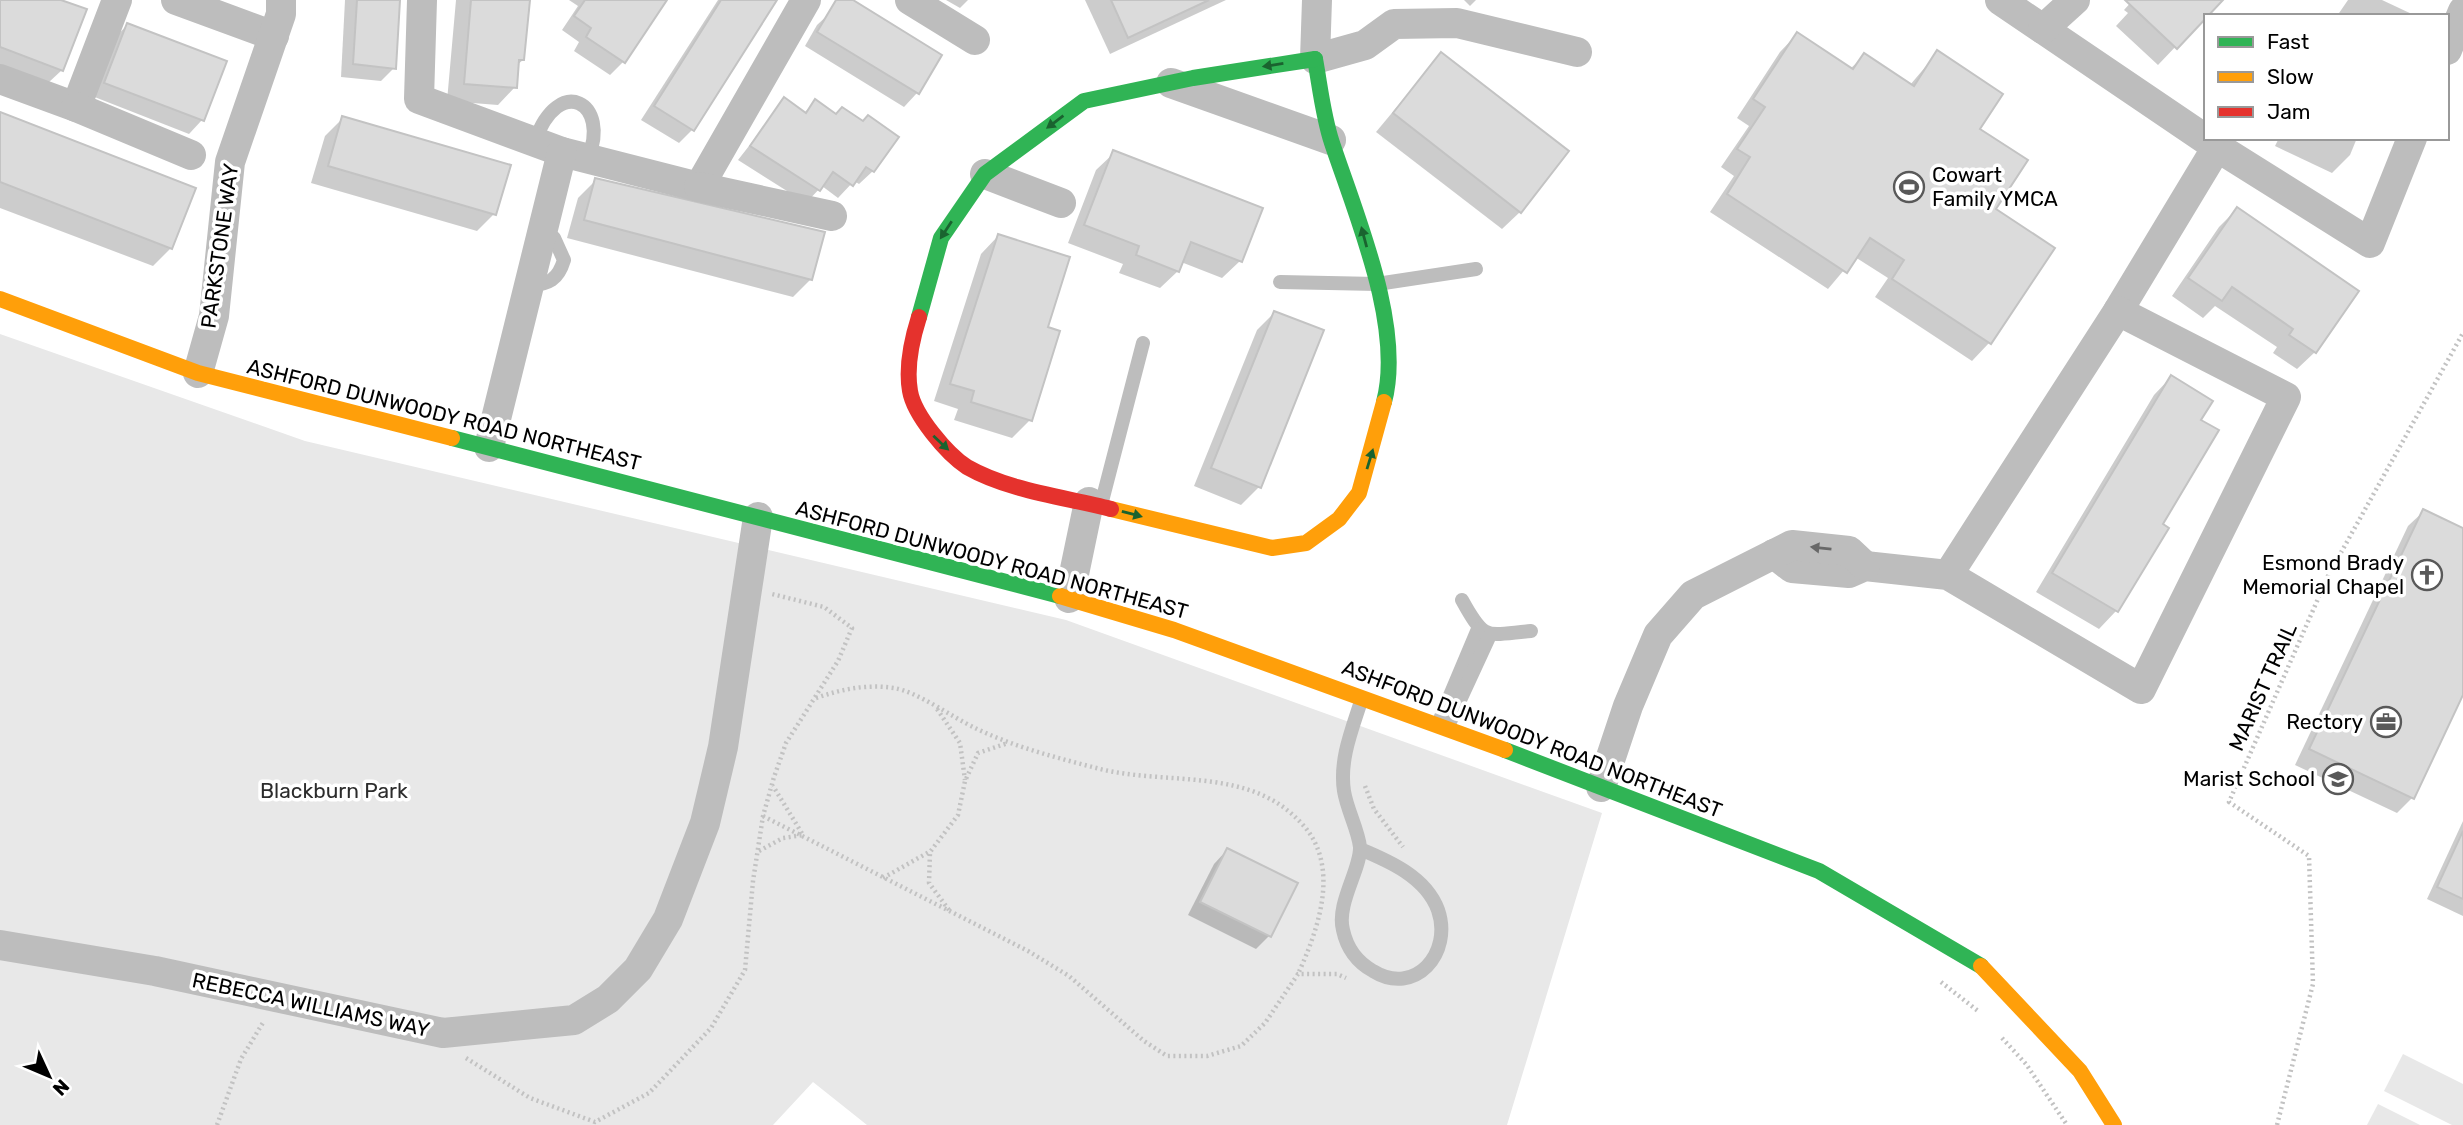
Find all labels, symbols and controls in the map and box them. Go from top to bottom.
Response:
legend [2204,14,2449,140]
text: Fast [2267,29,2309,54]
one-way arrow [1262,60,1284,71]
text: Slow [2267,64,2314,89]
text: Jam [2267,99,2311,124]
one-way arrow [1046,115,1065,129]
street label: PARKSTONE WAY [196,162,243,330]
place label: Cowart Family YMCA [1932,162,2058,211]
sports icon: Cowart Family YMCA [1892,170,1926,204]
one-way arrow [940,221,953,240]
one-way arrow [1358,225,1369,247]
street label: ASHFORD DUNWOODY ROAD NORTHEAST [245,353,644,476]
one-way arrow [932,435,950,451]
one-way arrow [1365,448,1376,469]
street label: ASHFORD DUNWOODY ROAD NORTHEAST [793,495,1191,624]
one-way arrow [1121,509,1142,519]
one-way arrow [1810,543,1832,554]
place label: Esmond Brady Memorial Chapel [2242,550,2404,599]
church icon: Esmond Brady Memorial Chapel [2410,558,2444,592]
street label: MARIST TRAIL [2223,619,2302,754]
street label: ASHFORD DUNWOODY ROAD NORTHEAST [1339,654,1726,823]
office icon: Rectory [2369,705,2403,739]
place label: Rectory [2286,709,2363,734]
school or university icon: Marist School [2321,762,2355,796]
place label: Marist School [2183,766,2315,791]
park label: Blackburn Park [260,778,408,803]
street label: REBECCA WILLIAMS WAY [190,967,432,1042]
north arrow [14,1041,84,1111]
text: N [48,1075,74,1100]

